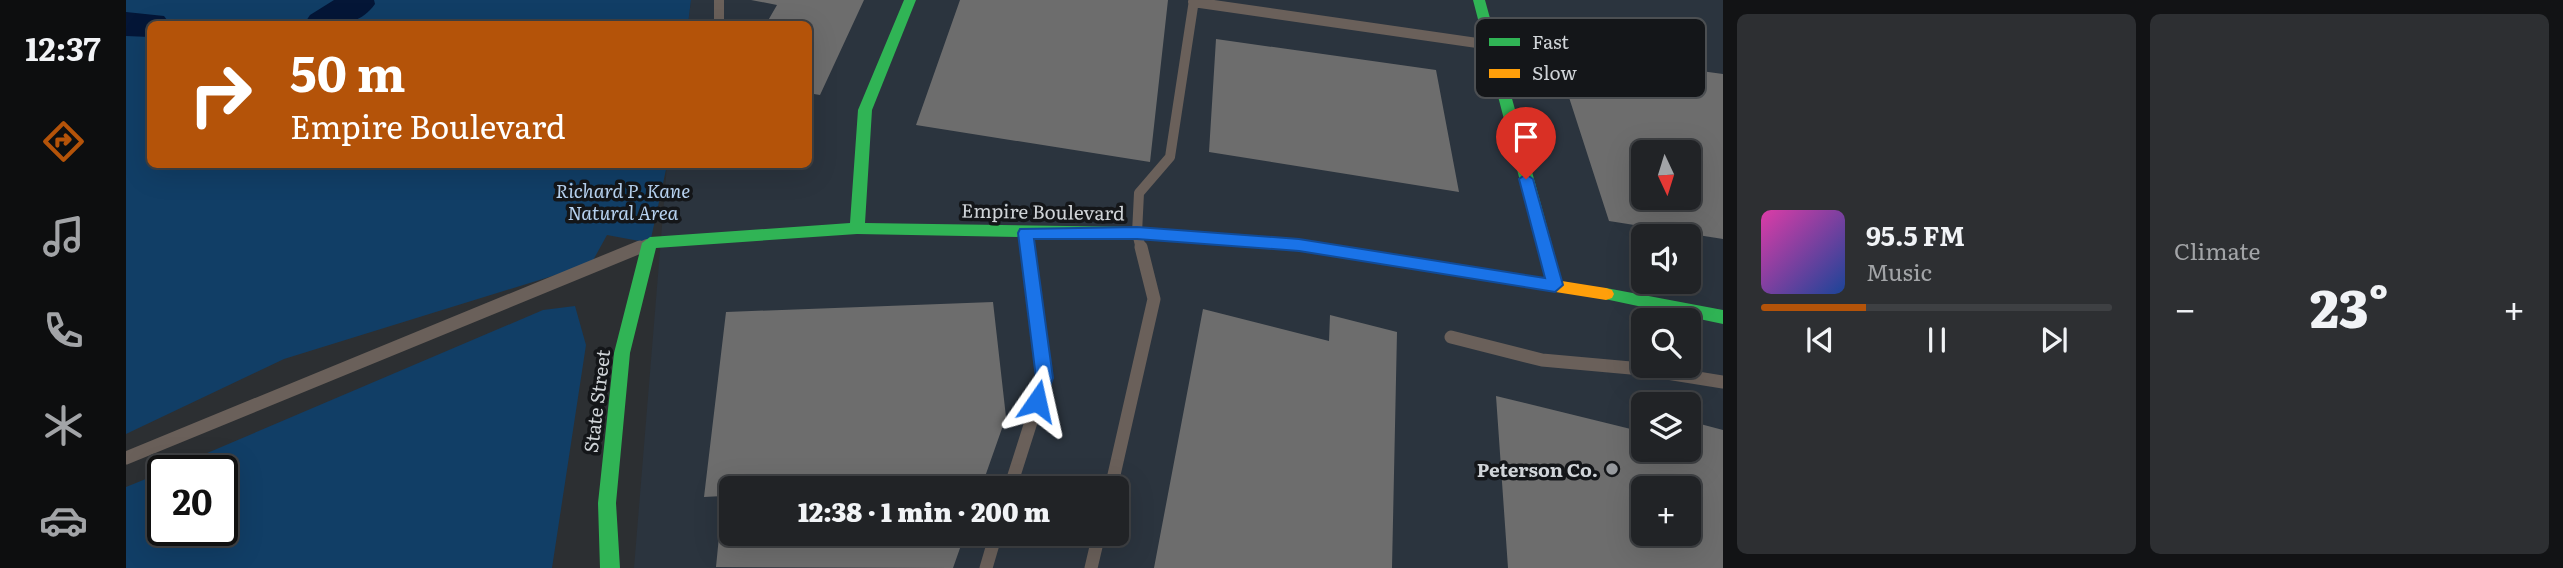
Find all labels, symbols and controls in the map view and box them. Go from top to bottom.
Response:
legend [1475,18,1706,98]
text: 12:37 [25,23,101,71]
text: Fast [1532,27,1569,55]
text: 50 m [290,34,406,107]
icon: right [175,49,266,140]
text: Slow [1532,58,1577,86]
text: Empire Boulevard [290,101,566,149]
pin [1496,107,1556,179]
icon: directions [39,117,88,166]
icon: arrive [1507,118,1545,156]
north arrow [1631,140,1701,210]
map controls [1631,140,1701,546]
park label: Richard P. Kane Natural Area [556,176,690,226]
street label: Empire Boulevard [961,196,1125,226]
icon: music [39,212,88,261]
text: 95.5 FM [1866,215,1965,254]
button: sound [1631,224,1701,294]
text: Climate [2174,233,2260,267]
text: Music [1866,254,1932,288]
text: 23° [2310,267,2389,344]
text: − [2174,278,2196,335]
text: + [2503,278,2525,335]
icon: phone [39,306,88,355]
button: search [1631,308,1701,378]
icon: previous [1801,321,1839,359]
icon: pause [1918,321,1956,359]
icon: next [2035,321,2073,359]
street label: State Street [576,347,616,454]
position arrow [1000,364,1074,438]
button: layers [1631,392,1701,462]
icon: climate [39,401,88,450]
speed limit sign: 20 [147,455,238,546]
place label: Peterson Co. [1477,455,1598,483]
marker: Peterson Co. [1604,461,1620,477]
button: + [1631,476,1701,546]
text: 12:38 · 1 min · 200 m [798,491,1050,530]
icon: car [39,496,88,545]

